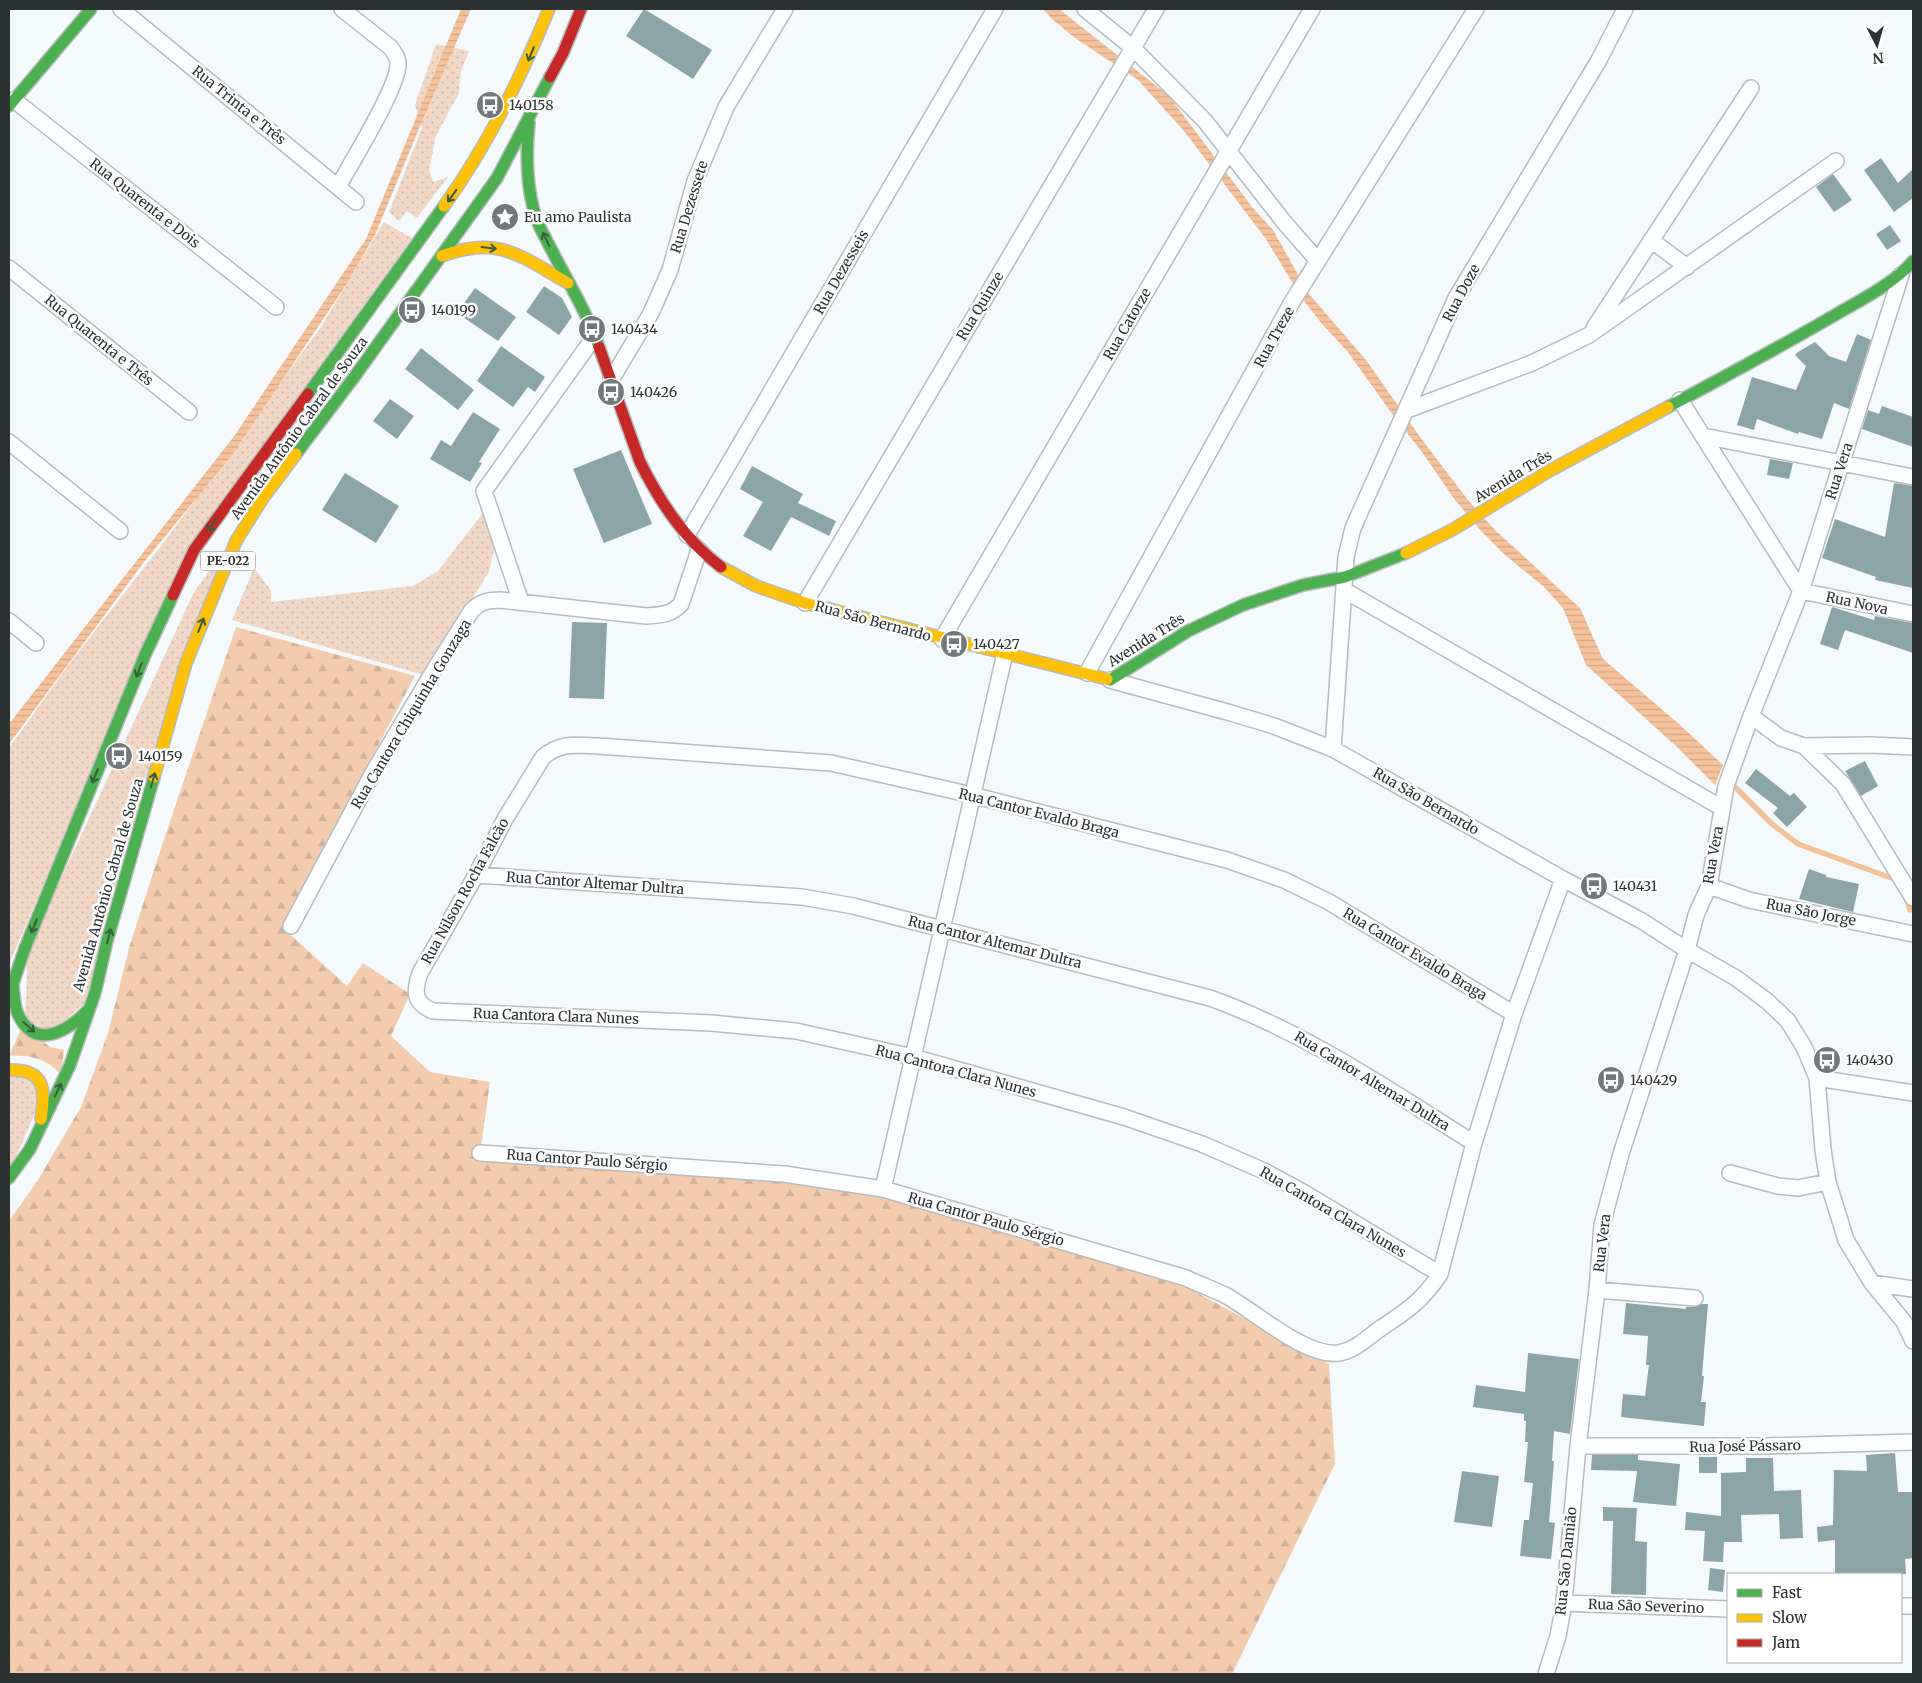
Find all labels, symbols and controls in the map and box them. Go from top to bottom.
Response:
north arrow [1852,20,1902,70]
one-way arrow [525,46,535,61]
text: N [1872,48,1885,67]
street label: Rua Trinta e Três [188,62,290,148]
bus stop icon: 140158 [475,90,505,120]
place label: 140158 [509,96,554,114]
street label: Rua Quarenta e Dois [86,154,204,252]
street label: Rua Dezessete [666,159,712,255]
one-way arrow [447,189,457,203]
place icon: Eu amo Paulista [490,202,520,232]
place label: Eu amo Paulista [524,208,632,226]
street label: Rua Dezesseis [810,226,873,318]
one-way arrow [541,232,551,247]
one-way arrow [481,243,497,253]
street label: Rua Doze [1438,261,1484,325]
street label: Rua Quinze [952,268,1008,344]
street label: Rua Catorze [1099,285,1155,363]
street label: Rua Quarenta e Três [41,291,157,390]
bus stop icon: 140199 [397,295,427,325]
place label: 140199 [431,301,476,319]
street label: Rua Treze [1250,303,1298,371]
bus stop icon: 140434 [577,314,607,344]
place label: 140434 [611,320,658,338]
street label: Avenida Antônio Cabral de Souza [226,333,372,524]
bus stop icon: 140426 [596,377,626,407]
place label: 140426 [630,383,677,401]
street label: Rua Vera [1821,440,1857,502]
street label: Avenida Três [1470,446,1555,507]
one-way arrow [207,518,217,532]
road number: PE-022 [200,552,256,570]
street label: Rua Nova [1824,588,1890,618]
street label: Rua São Bernardo [813,597,933,645]
street label: Avenida Três [1103,609,1188,671]
street label: Rua Cantora Chiquinha Gonzaga [347,615,475,812]
one-way arrow [197,618,207,633]
bus stop icon: 140427 [939,629,969,659]
place label: 140427 [973,635,1020,653]
one-way arrow [134,662,143,677]
bus stop icon: 140159 [104,741,134,771]
place label: 140159 [138,747,183,765]
street label: Rua São Bernardo [1370,763,1482,839]
one-way arrow [90,768,100,783]
one-way arrow [149,772,159,788]
street label: Avenida Antônio Cabral de Souza [69,776,147,995]
street label: Rua Cantor Evaldo Braga [957,784,1122,842]
street label: Rua Nilson Rocha Falcão [417,815,513,967]
street label: Rua Vera [1699,824,1727,885]
street label: Rua Cantor Altemar Dultra [505,868,685,898]
bus stop icon: 140431 [1579,871,1609,901]
place label: 140431 [1613,877,1657,895]
street label: Rua São Jorge [1764,894,1858,930]
street label: Rua Cantor Evaldo Braga [1340,904,1491,1004]
street label: Rua Cantor Altemar Dultra [906,912,1084,972]
one-way arrow [28,918,38,933]
one-way arrow [105,929,114,945]
street label: Rua Cantora Clara Nunes [473,1004,639,1028]
one-way arrow [23,1022,36,1033]
street label: Rua Cantor Altemar Dultra [1291,1027,1453,1135]
street label: Rua Cantora Clara Nunes [873,1041,1039,1101]
bus stop icon: 140430 [1812,1045,1842,1075]
place label: 140430 [1846,1051,1893,1069]
bus stop icon: 140429 [1596,1065,1626,1095]
place label: 140429 [1630,1071,1677,1089]
one-way arrow [54,1083,63,1098]
street label: Rua Cantor Paulo Sérgio [506,1145,668,1175]
street label: Rua Cantora Clara Nunes [1257,1163,1410,1261]
street label: Rua Cantor Paulo Sérgio [906,1188,1066,1250]
street label: Rua Vera [1589,1212,1615,1273]
street label: Rua José Pássaro [1689,1436,1801,1456]
street label: Rua São Damião [1551,1506,1581,1616]
legend [1727,1573,1902,1663]
text: Fast [1772,1583,1802,1602]
street label: Rua São Severino [1588,1595,1704,1617]
text: Slow [1772,1608,1807,1627]
text: Jam [1771,1633,1800,1652]

